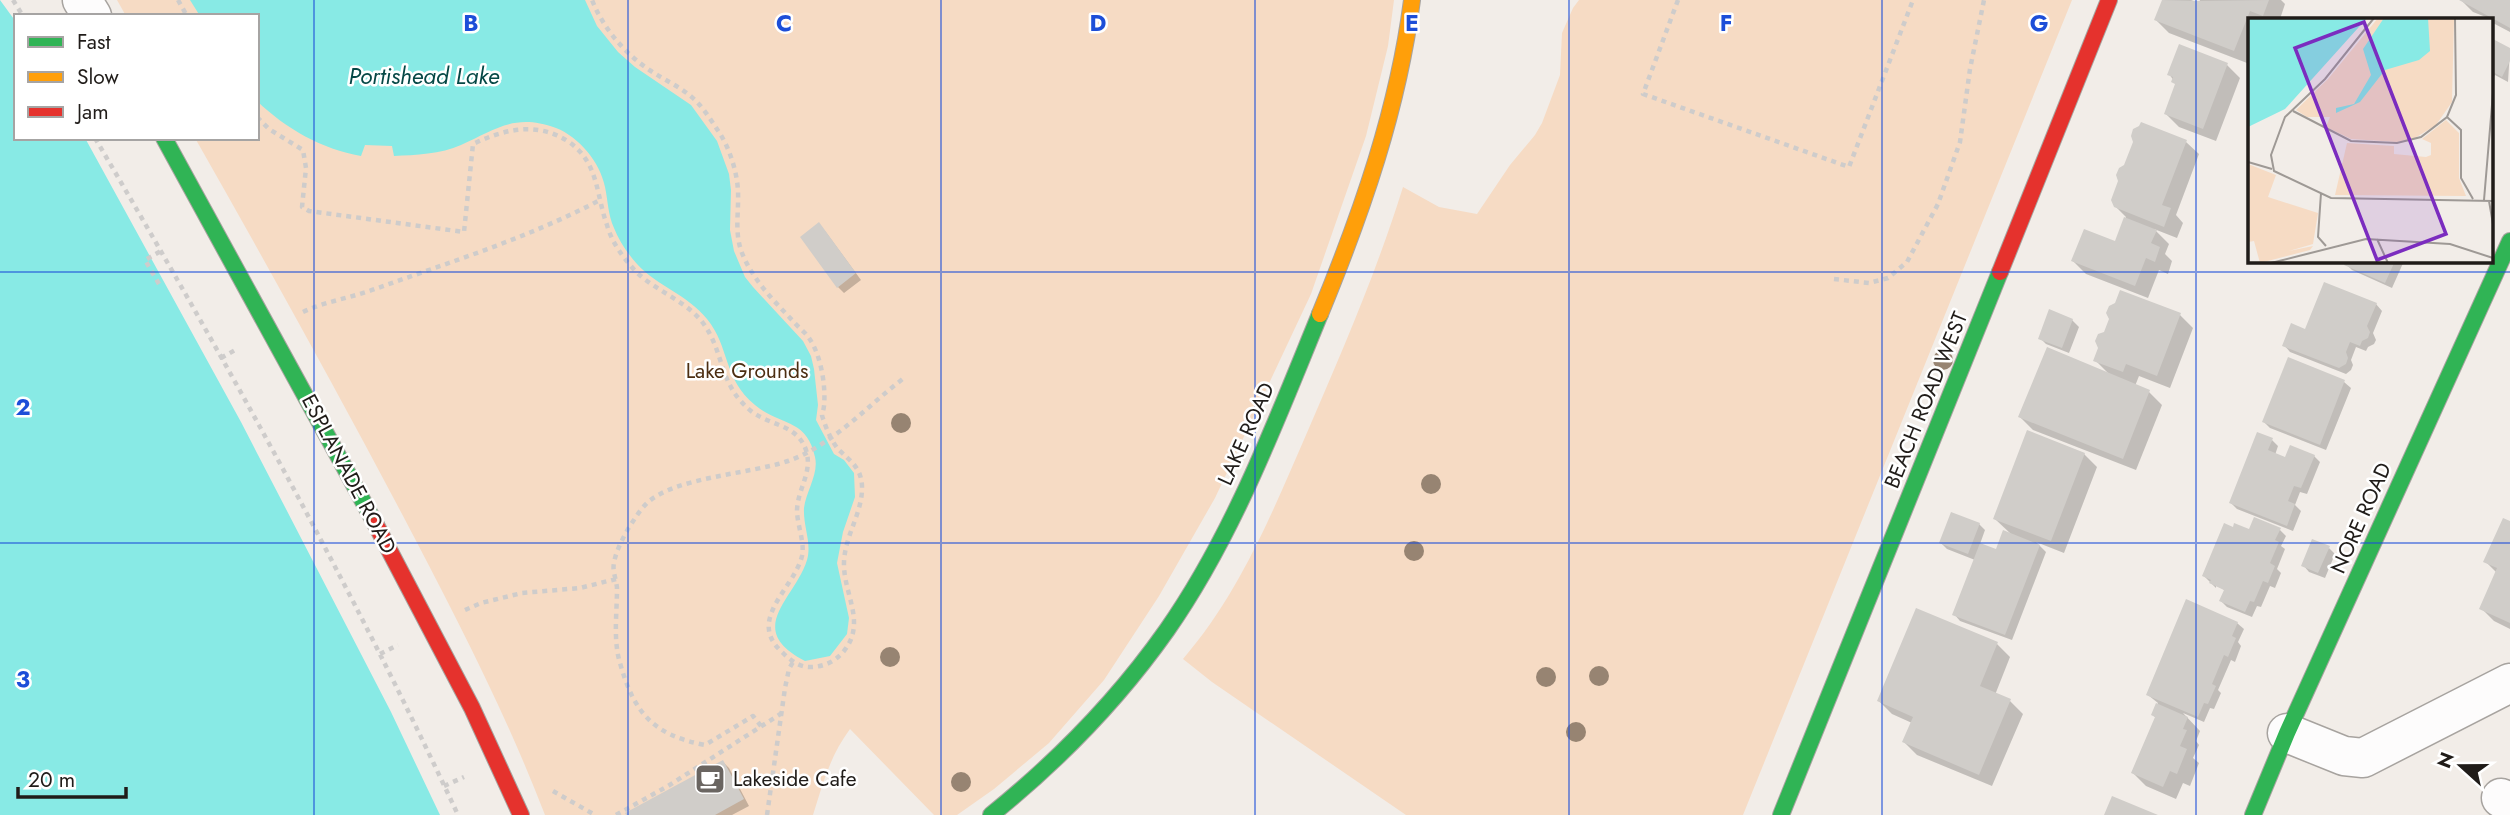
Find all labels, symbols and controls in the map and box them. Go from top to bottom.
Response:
text: B [463,6,479,40]
text: C [776,6,792,40]
text: D [1090,6,1107,40]
text: E [1405,6,1419,40]
text: F [1720,6,1732,40]
text: G [2030,6,2048,40]
legend [14,14,259,140]
inset map [2248,18,2492,262]
text: Fast [77,27,110,57]
water label: Portishead Lake [349,59,500,93]
text: Slow [77,62,119,92]
text: Jam [74,97,109,127]
street label: BEACH ROAD WEST [1877,307,1975,493]
park label: Lake Grounds [686,356,808,386]
street label: LAKE ROAD [1210,378,1282,490]
street label: ESPLANADE ROAD [294,389,404,559]
text: 2 [15,390,31,424]
street label: NORE ROAD [2323,458,2399,578]
text: 3 [16,662,30,696]
north arrow [2426,731,2496,801]
text: N [2430,748,2461,772]
scale bar [18,756,126,800]
cafe icon: Lakeside Cafe [693,762,727,796]
place label: Lakeside Cafe [733,764,857,794]
text: 20 m [28,765,75,795]

